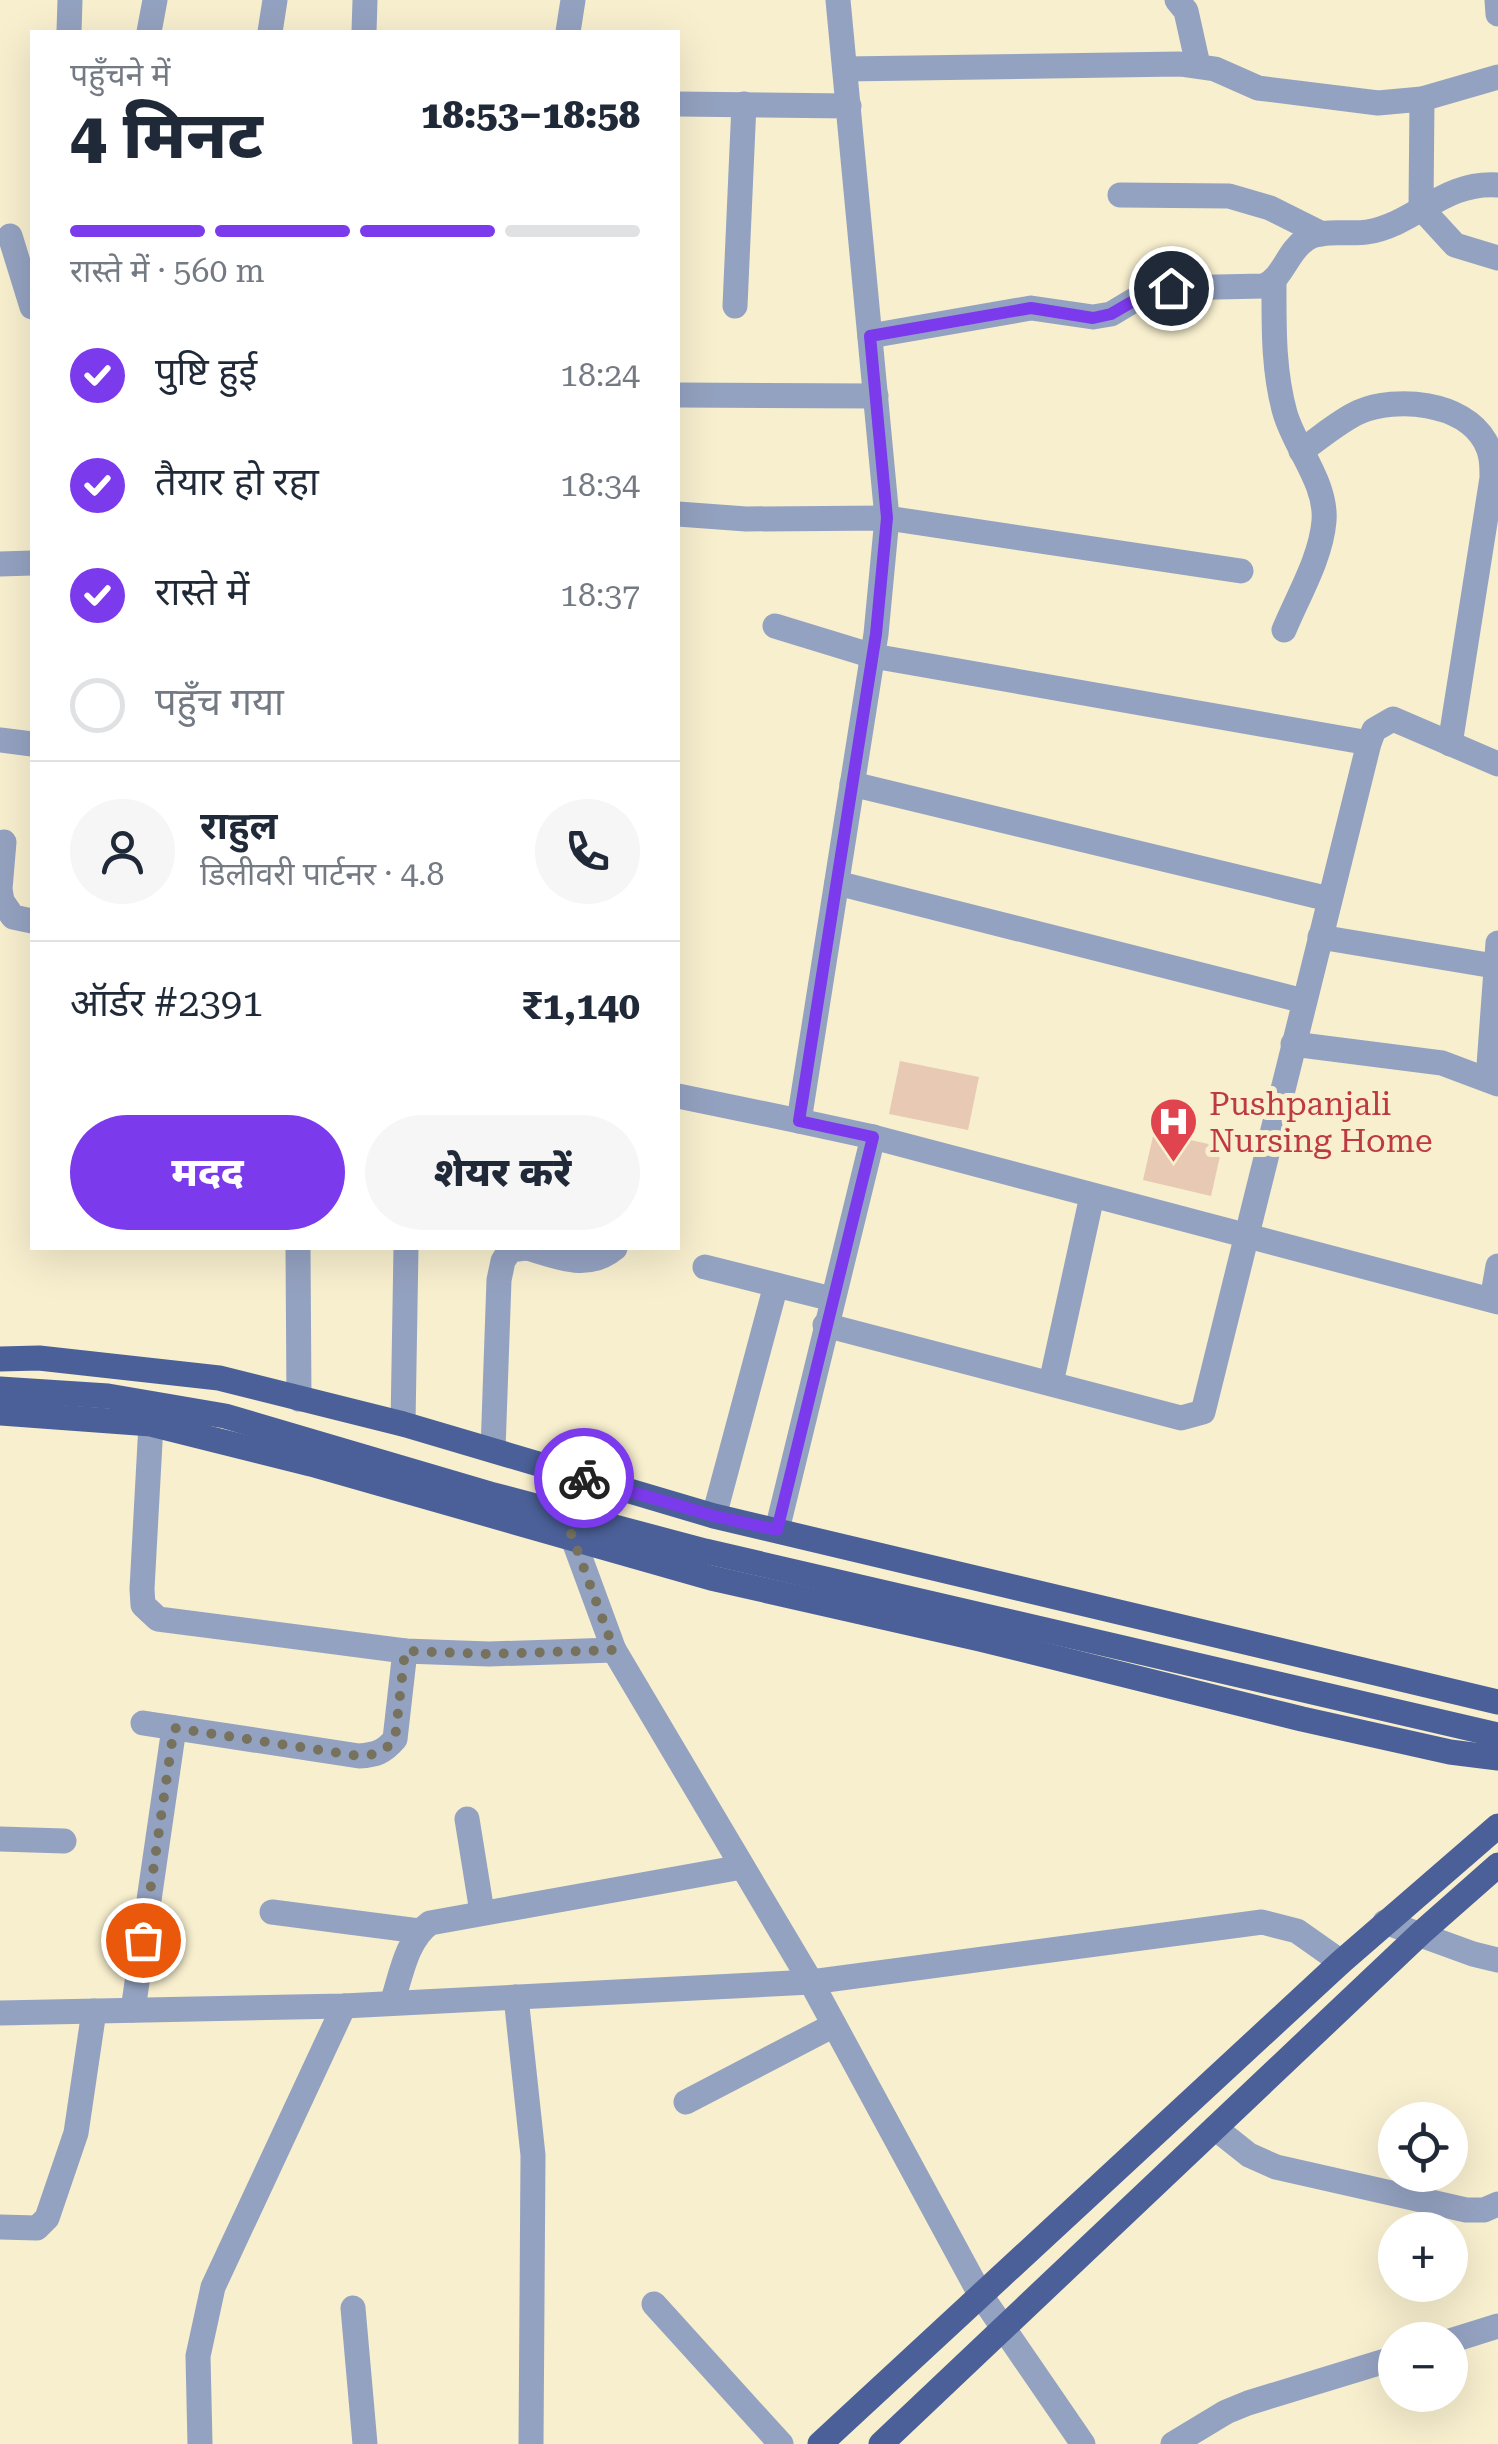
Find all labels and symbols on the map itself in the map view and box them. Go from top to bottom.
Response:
pin [1129,246,1214,331]
place label: Pushpanjali Nursing Home [1209,1085,1432,1160]
hospital icon: Pushpanjali Nursing Home [1148,1096,1200,1164]
courier [534,1428,634,1528]
pin [101,1898,186,1983]

